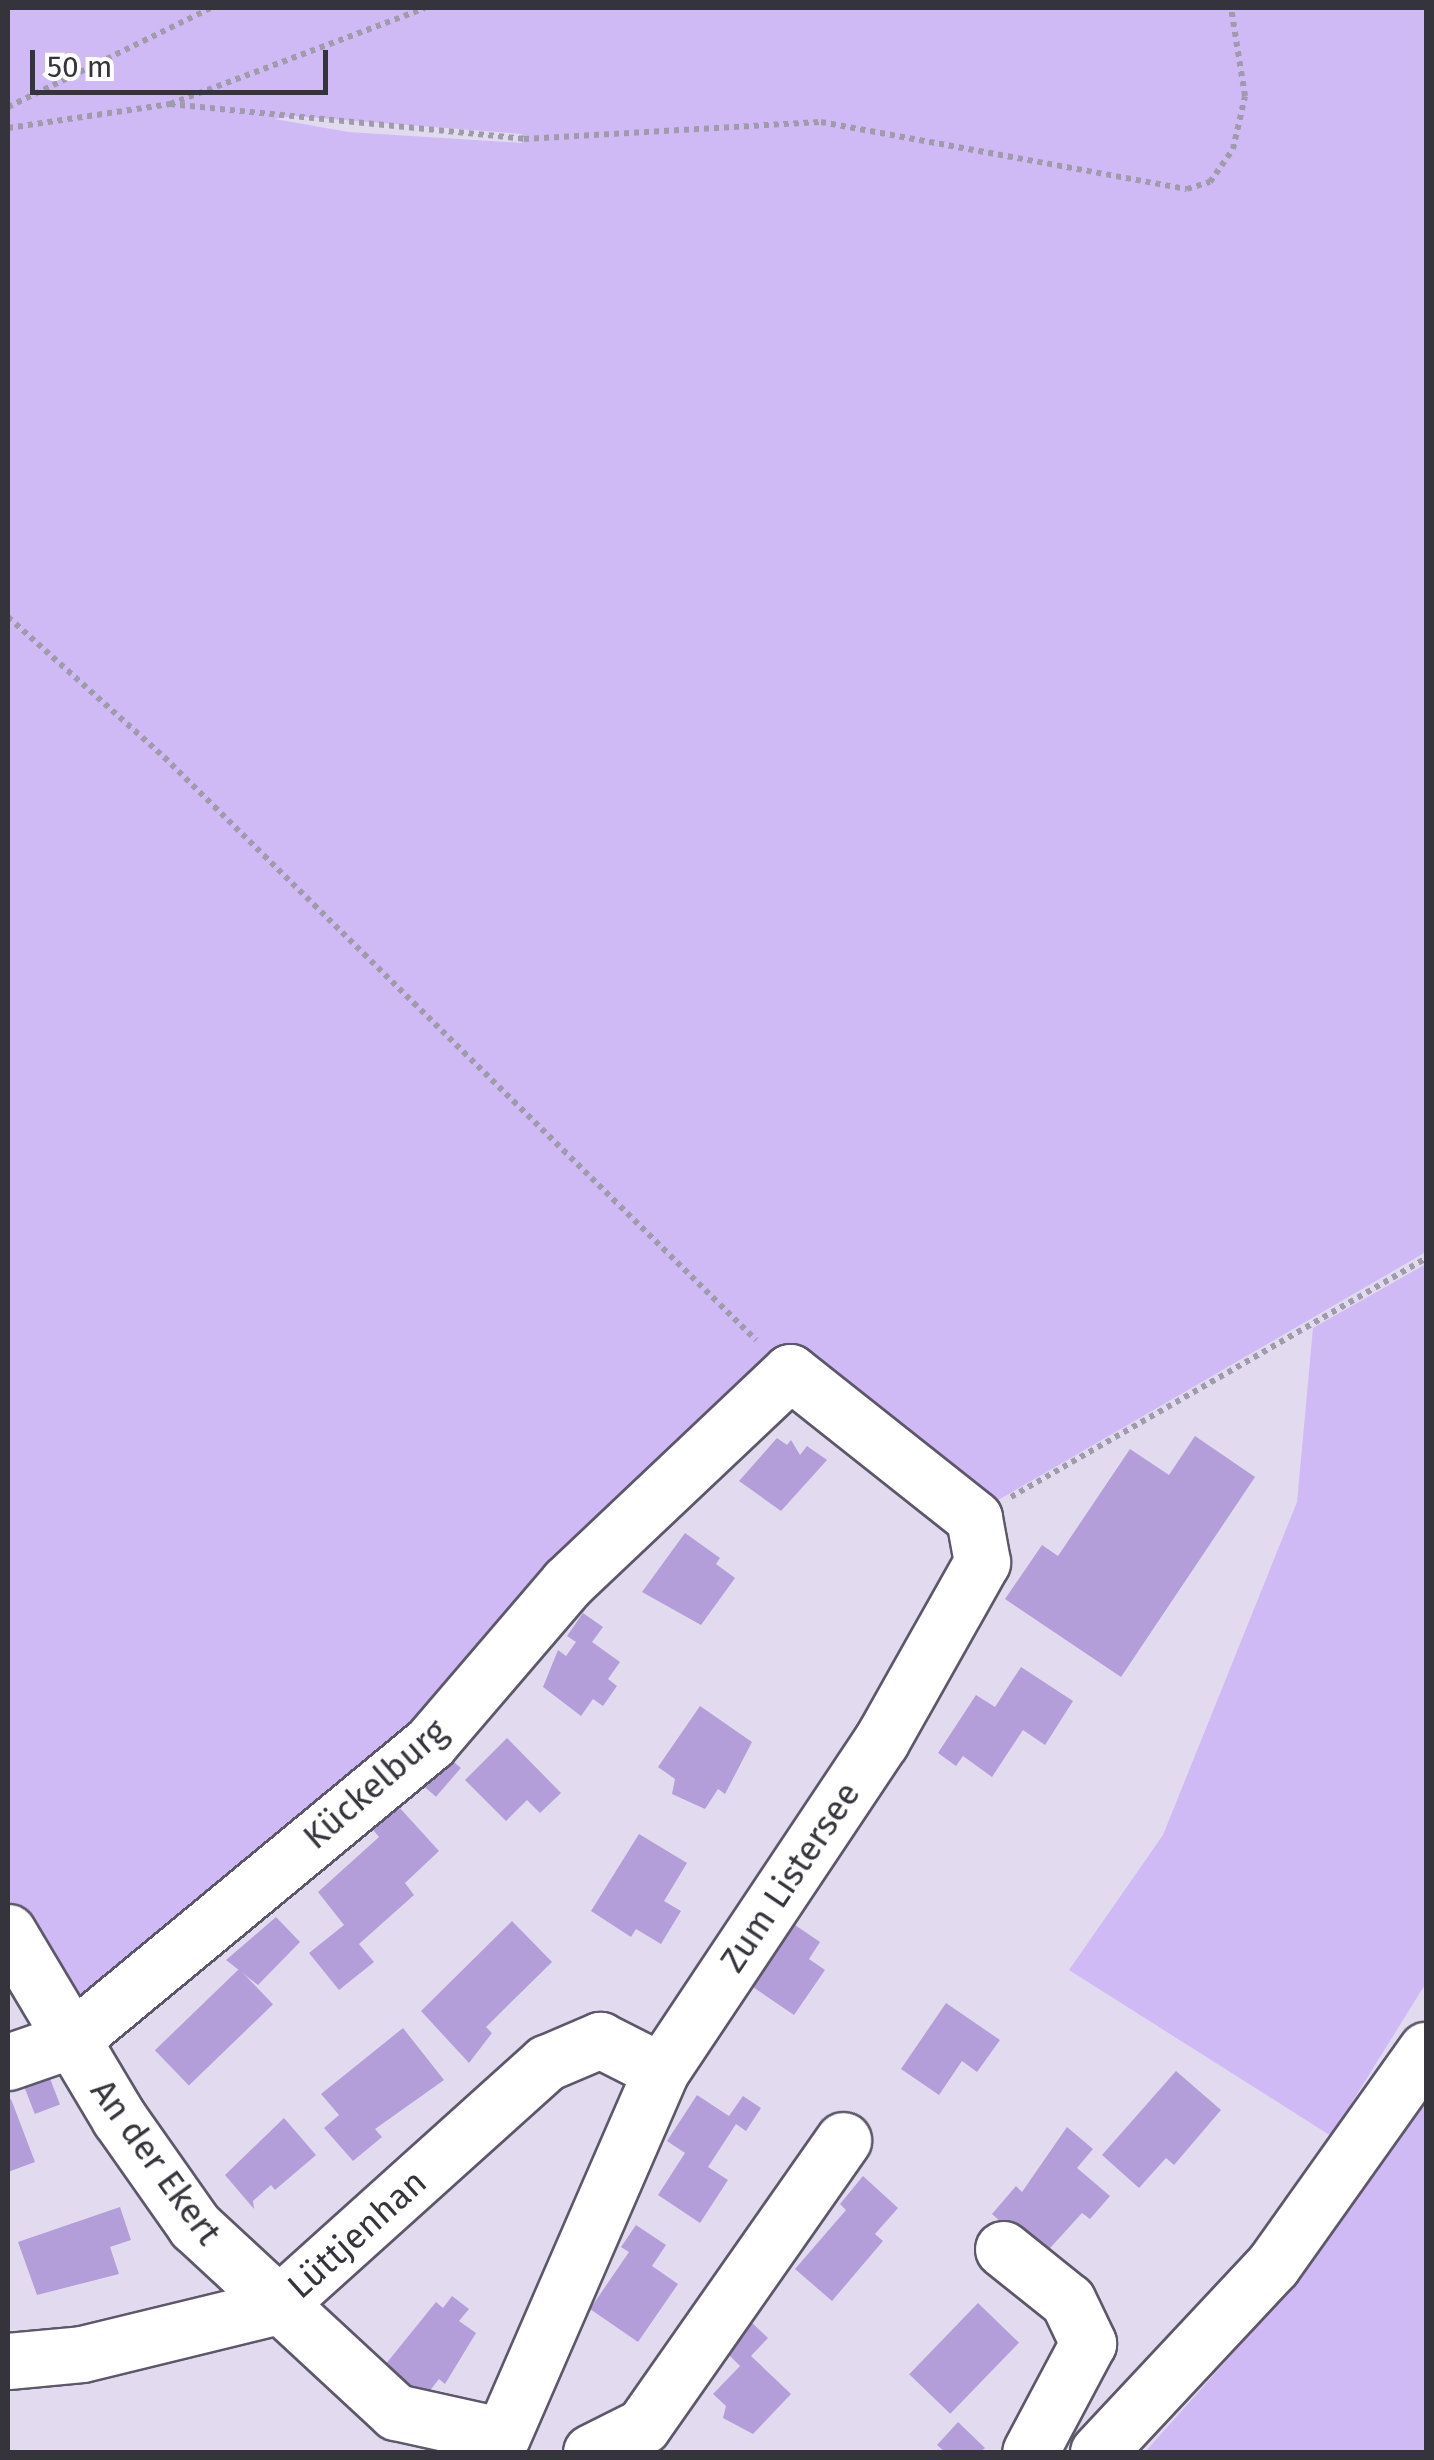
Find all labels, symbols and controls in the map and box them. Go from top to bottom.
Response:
scale bar [35,30,332,92]
text: 50 m [47,49,112,85]
street label: Kückelburg [295,1710,455,1858]
street label: Zum Listersee [711,1774,869,1980]
street label: An der Ekert [82,2071,230,2253]
street label: Lüttjenhan [279,2161,435,2307]

